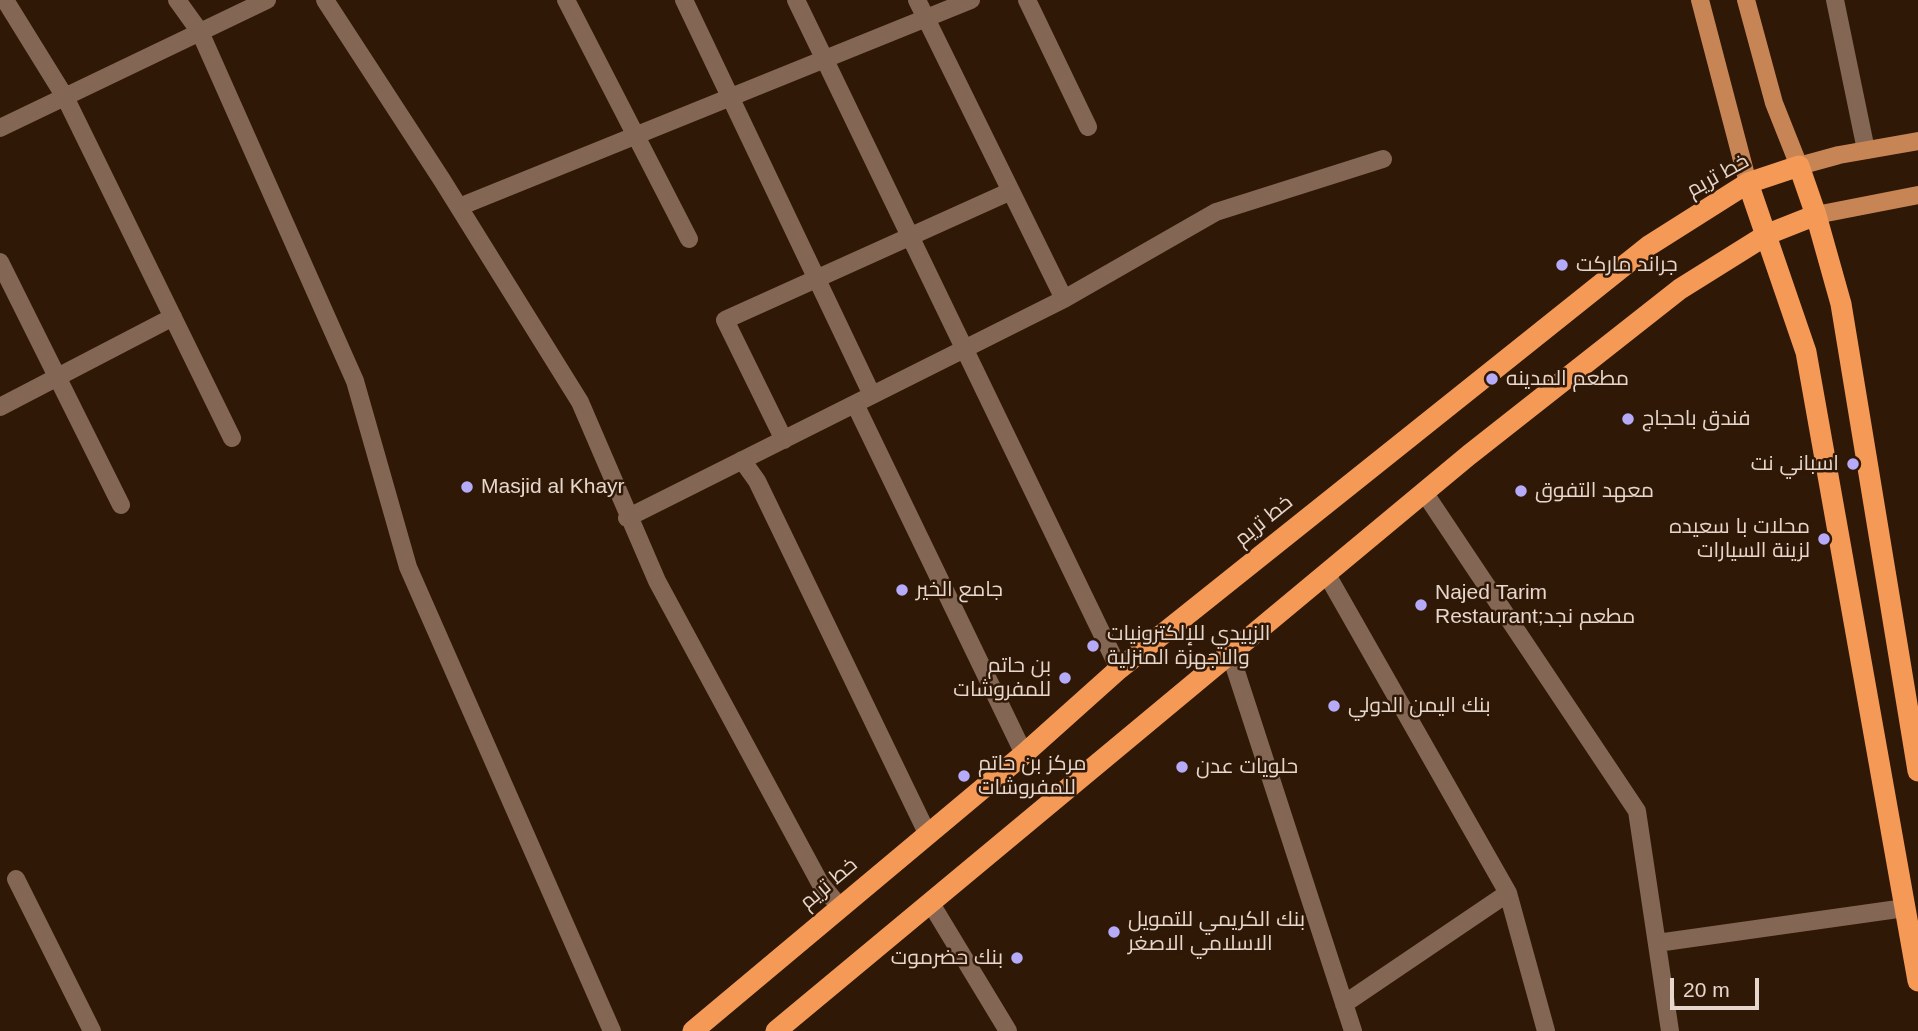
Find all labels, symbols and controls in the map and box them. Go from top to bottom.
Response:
street label: خط تريم [1682,149,1754,203]
place label: جراند ماركت [1576,252,1678,278]
marker: جراند ماركت [1554,257,1570,273]
place label: مطعم المدينه [1506,366,1629,392]
marker: مطعم المدينه [1484,371,1500,387]
place label: فندق باحجاج [1642,406,1751,432]
marker: فندق باحجاج [1620,411,1636,427]
place label: اسباني نت [1751,451,1839,477]
marker: اسباني نت [1845,456,1861,472]
place label: Masjid al Khayr [481,474,625,500]
place label: معهد التفوق [1535,478,1654,504]
marker: Masjid al Khayr [459,479,475,495]
marker: معهد التفوق [1513,483,1529,499]
street label: خط تريم [1230,490,1298,552]
place label: محلات با سعيده لزينة السيارات [1669,514,1810,564]
marker: محلات با سعيده لزينة السيارات [1816,531,1832,547]
place label: جامع الخير [916,577,1003,603]
place label: Najed Tarim Restaurant;مطعم نجد [1435,580,1635,630]
marker: جامع الخير [894,582,910,598]
marker: Najed Tarim Restaurant;مطعم نجد [1413,597,1429,613]
place label: الزبيدي للإلكترونيات والاجهزة المنزلية [1107,621,1270,671]
marker: الزبيدي للإلكترونيات والاجهزة المنزلية [1085,638,1101,654]
place label: بن حاتم للمفروشات [953,653,1051,703]
marker: بن حاتم للمفروشات [1057,670,1073,686]
place label: بنك اليمن الدولي [1348,693,1491,719]
marker: بنك اليمن الدولي [1326,698,1342,714]
place label: مركز بن حاتم للمفروشات [978,751,1086,801]
place label: حلويات عدن [1196,754,1298,780]
marker: حلويات عدن [1174,759,1190,775]
marker: مركز بن حاتم للمفروشات [956,768,972,784]
street label: خط تريم [795,853,863,915]
place label: بنك الكريمي للتمويل الاسلامي الاصغر [1128,907,1305,957]
marker: بنك الكريمي للتمويل الاسلامي الاصغر [1106,924,1122,940]
place label: بنك حضرموت [891,945,1003,971]
marker: بنك حضرموت [1009,950,1025,966]
scale bar [1673,964,1762,1008]
text: 20 m [1683,978,1730,1001]

